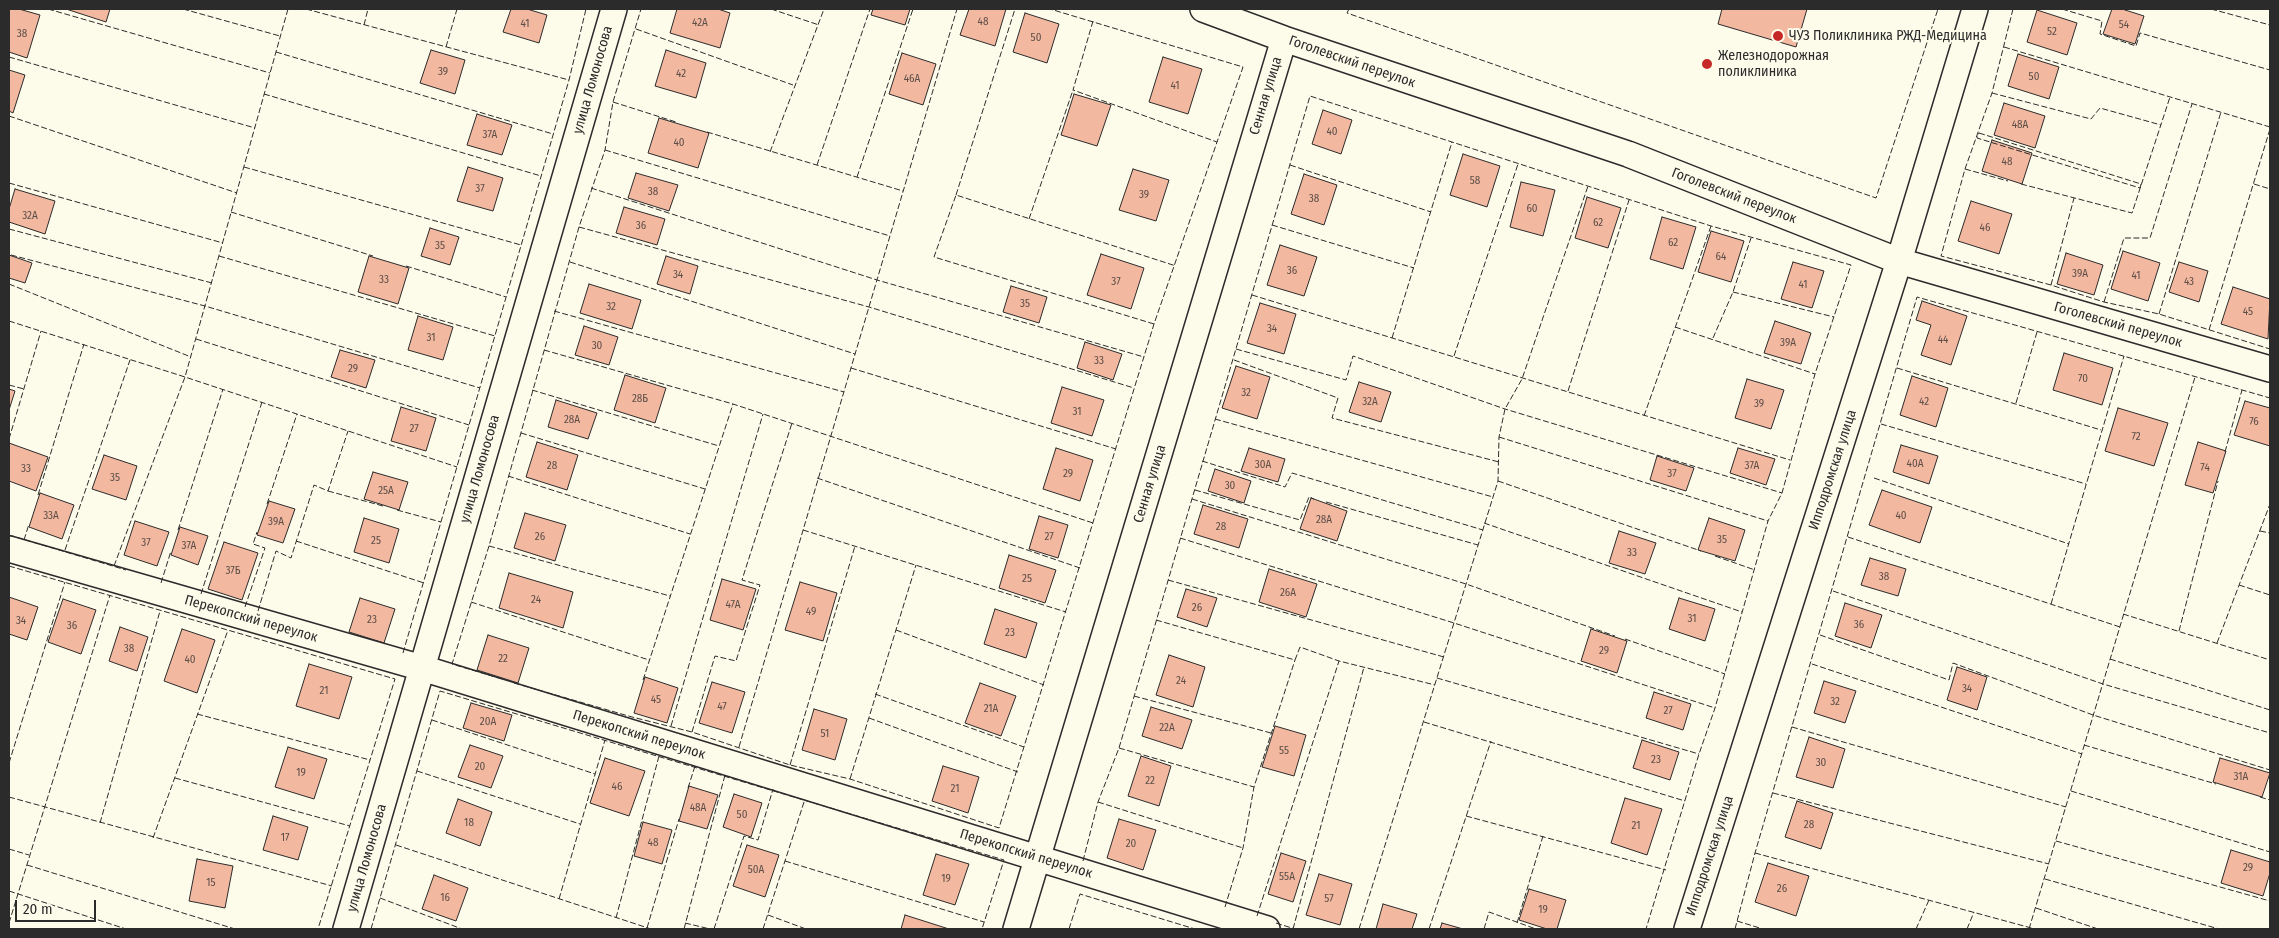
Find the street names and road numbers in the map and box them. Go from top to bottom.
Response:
street label: улица Ломоносова [570,24,616,136]
street label: Гоголевский переулок [1287,32,1417,92]
street label: Сенная улица [1246,55,1286,137]
street label: Гоголевский переулок [1669,164,1799,228]
street label: Гоголевский переулок [2052,299,2184,351]
street label: Ипподромская улица [1806,408,1860,532]
street label: улица Ломоносова [457,413,503,525]
street label: Сенная улица [1130,443,1170,525]
street label: Перекопский переулок [183,592,319,646]
street label: Перекопский переулок [571,707,707,763]
street label: Ипподромская улица [1683,794,1737,918]
street label: улица Ломоносова [344,802,390,914]
street label: Перекопский переулок [958,826,1094,882]

